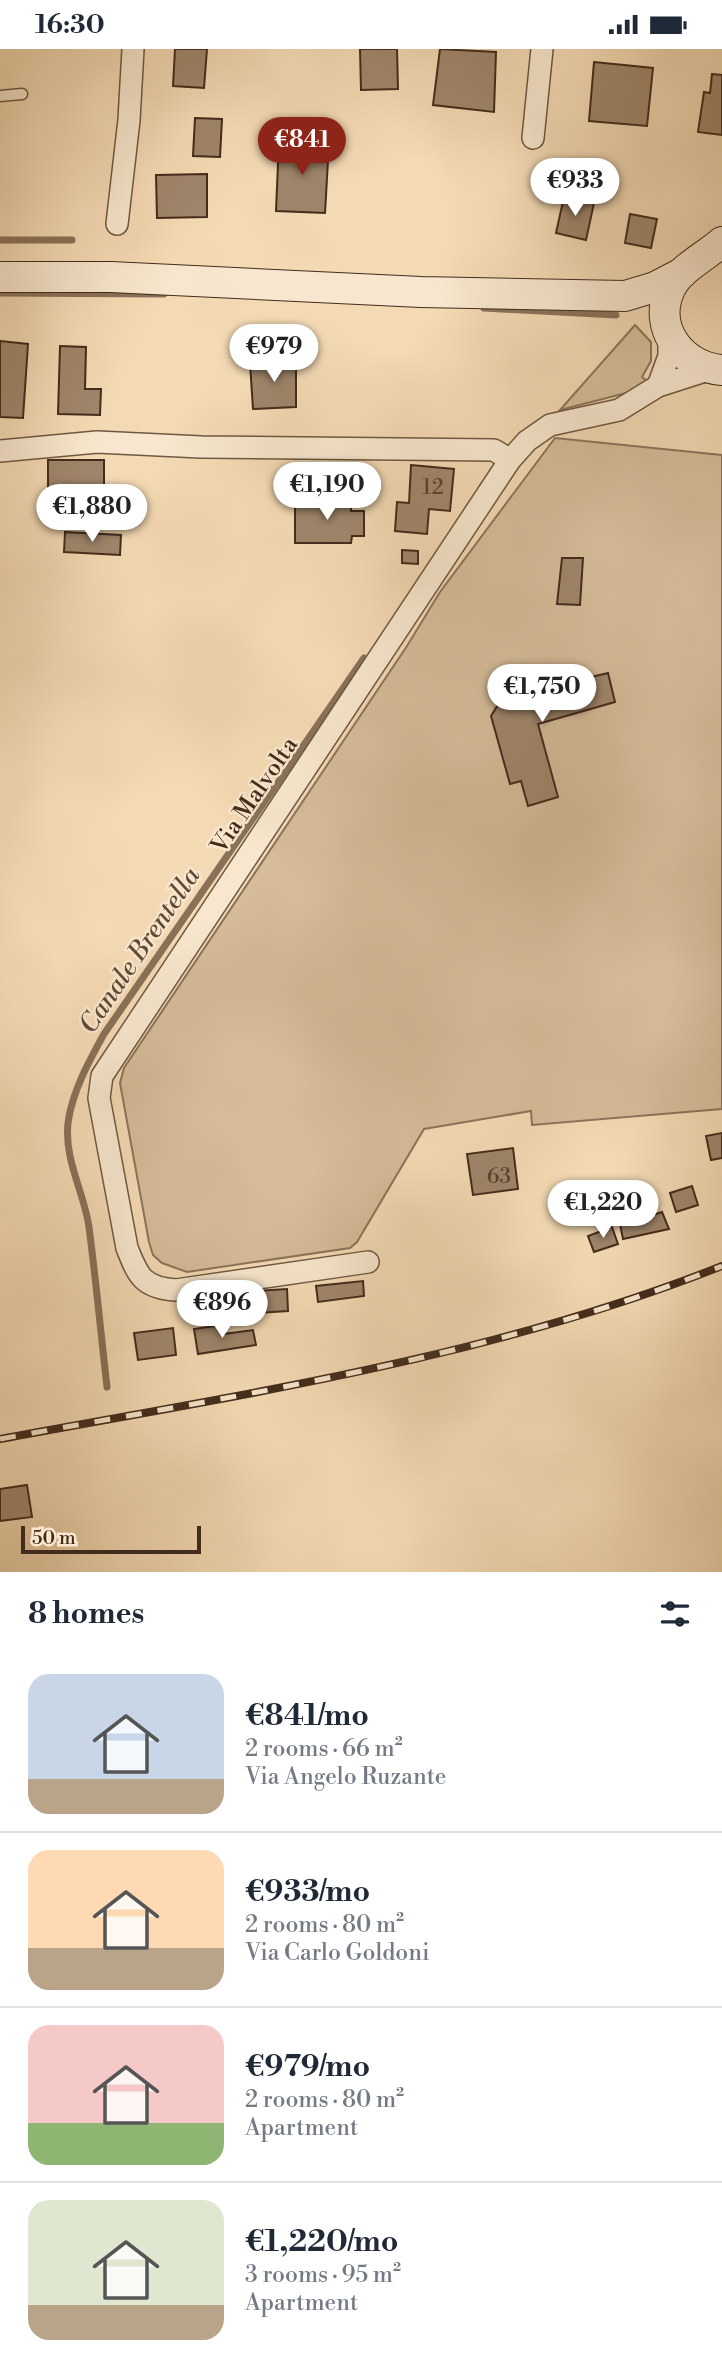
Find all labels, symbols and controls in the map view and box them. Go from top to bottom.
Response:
text: 16:30 [35,9,105,41]
pin: €841 [261,117,343,177]
text: €841 [274,126,330,154]
pin: €933 [534,159,616,218]
text: €933 [546,167,604,195]
pin: €979 [233,325,315,384]
text: €979 [245,333,303,361]
pin: €1,190 [270,463,384,522]
text: €1,190 [289,471,365,499]
house number: 12 [422,475,444,501]
pin: €1,880 [35,484,149,544]
text: €1,880 [52,493,132,521]
pin: €1,750 [485,665,599,724]
text: €1,750 [503,673,581,701]
street label: Via Malvolta [204,731,305,861]
water label: Canale Brentella [72,861,208,1040]
house number: 63 [487,1164,511,1190]
pin: €1,220 [546,1181,660,1240]
text: €1,220 [564,1189,642,1217]
pin: €896 [181,1281,263,1340]
text: €896 [193,1289,251,1317]
scale bar [21,1523,201,1555]
text: 50 m [32,1526,76,1550]
text: 8 homes [28,1595,144,1633]
icon: filters [656,1595,694,1633]
text: €841/mo [245,1697,369,1735]
icon: home [84,1702,168,1786]
text: 2 rooms · 66 m² [245,1735,403,1763]
text: Via Angelo Ruzante [245,1763,446,1791]
text: €933/mo [245,1873,370,1911]
icon: home [84,1878,168,1962]
text: 2 rooms · 80 m² [245,1911,404,1939]
text: Via Carlo Goldoni [245,1939,430,1967]
text: €979/mo [245,2048,370,2086]
icon: home [84,2053,168,2137]
text: 2 rooms · 80 m² [245,2086,404,2114]
text: Apartment [245,2114,358,2142]
text: €1,220/mo [245,2223,399,2261]
icon: home [84,2228,168,2312]
text: 3 rooms · 95 m² [245,2261,401,2289]
text: Apartment [245,2289,358,2317]

